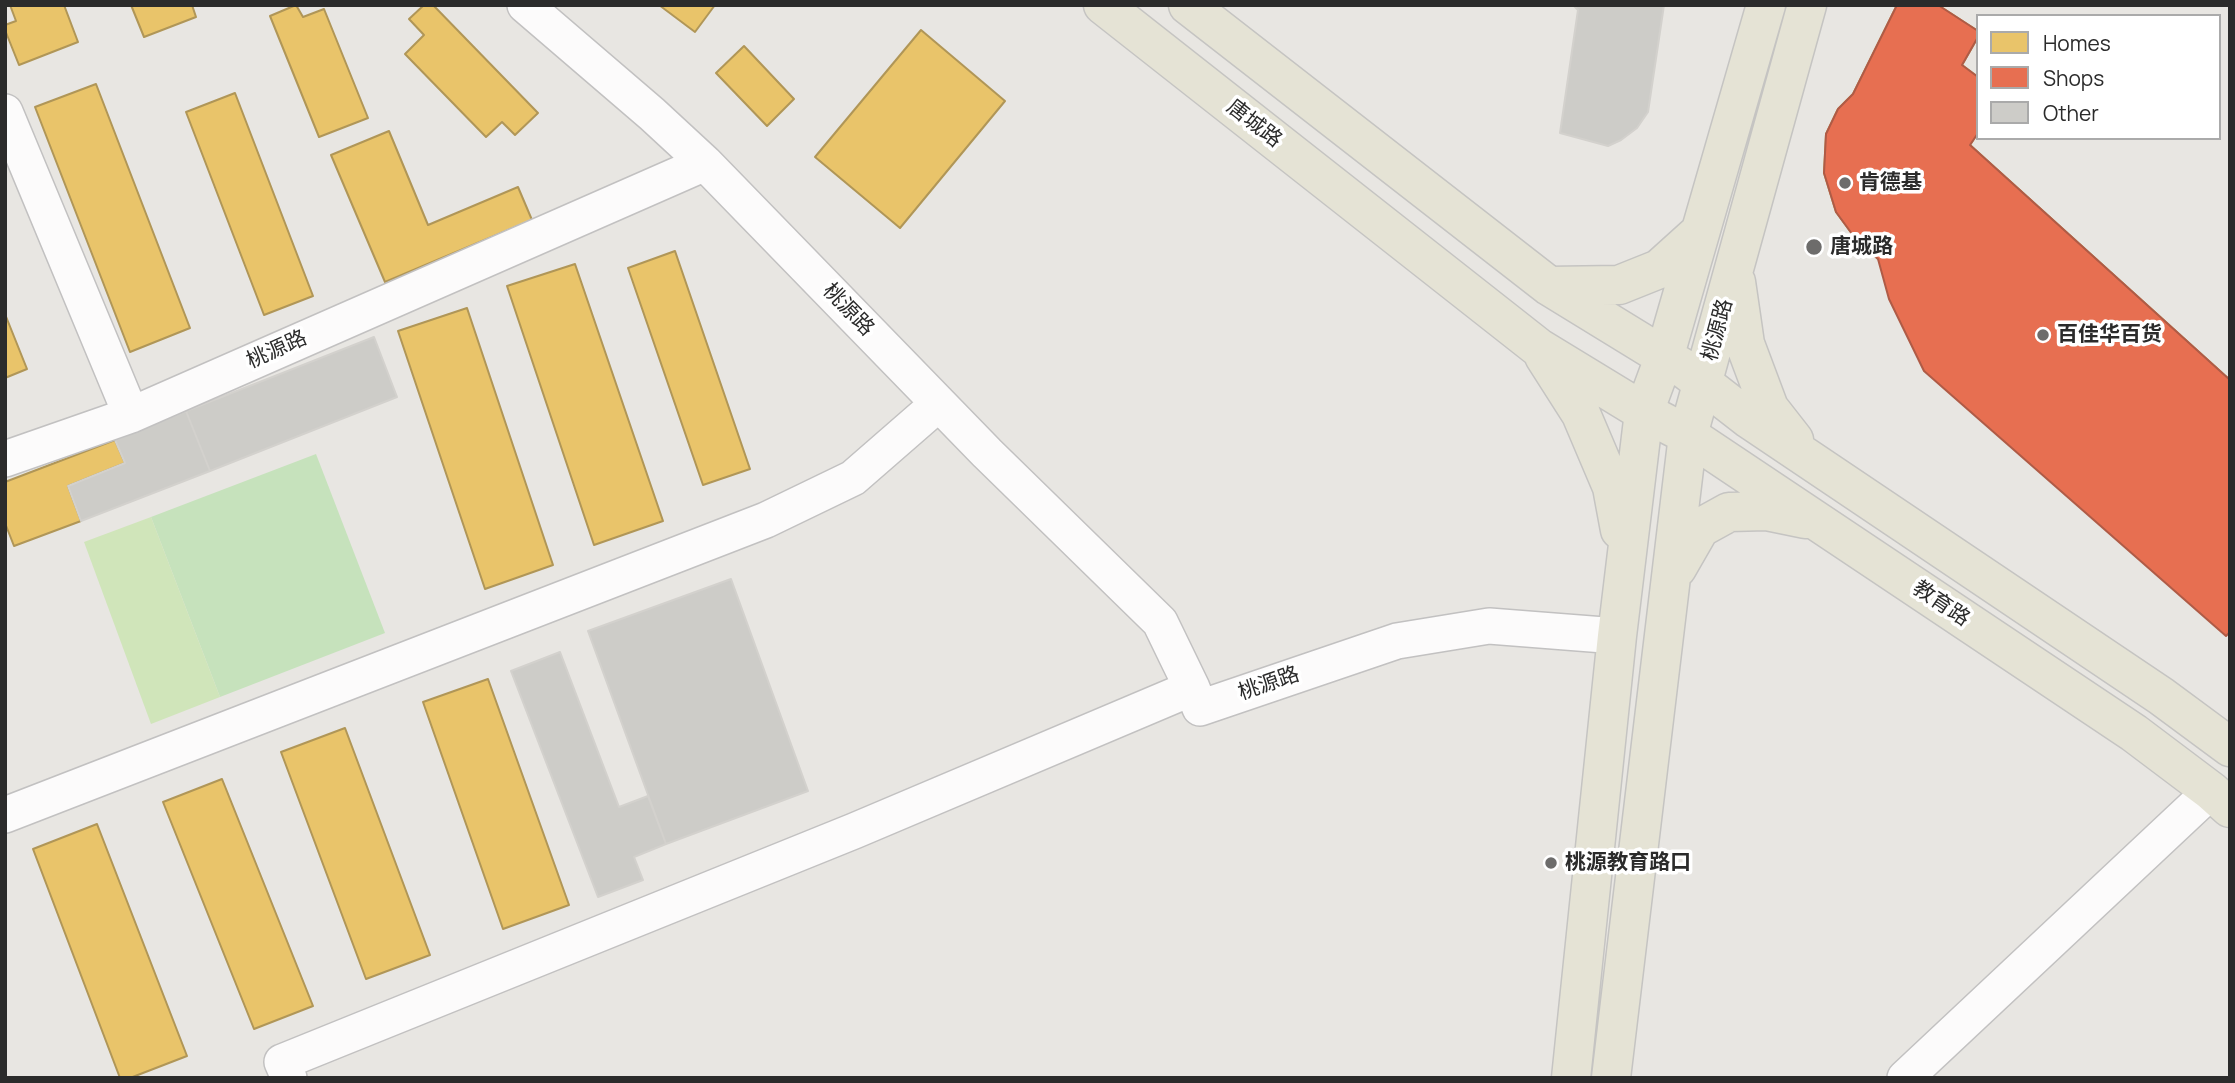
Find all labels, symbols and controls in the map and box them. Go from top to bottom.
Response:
legend [1976,14,2221,140]
text: Homes [2043,29,2111,57]
text: Shops [2043,64,2104,92]
street label: 唐城路 [1221,95,1287,153]
text: Other [2043,99,2099,127]
place label: 肯德基 [1859,170,1922,196]
marker: 肯德基 [1837,175,1853,191]
place label: 唐城路 [1830,234,1893,260]
marker: 唐城路 [1804,237,1824,257]
street label: 桃源路 [817,279,879,341]
street label: 桃源路 [1698,296,1738,364]
place label: 百佳华百货 [2057,322,2162,348]
street label: 桃源路 [243,326,311,374]
marker: 百佳华百货 [2035,327,2051,343]
street label: 教育路 [1908,576,1974,632]
street label: 桃源路 [1235,662,1303,706]
place label: 桃源教育路口 [1565,850,1691,876]
marker: 桃源教育路口 [1543,855,1559,871]

